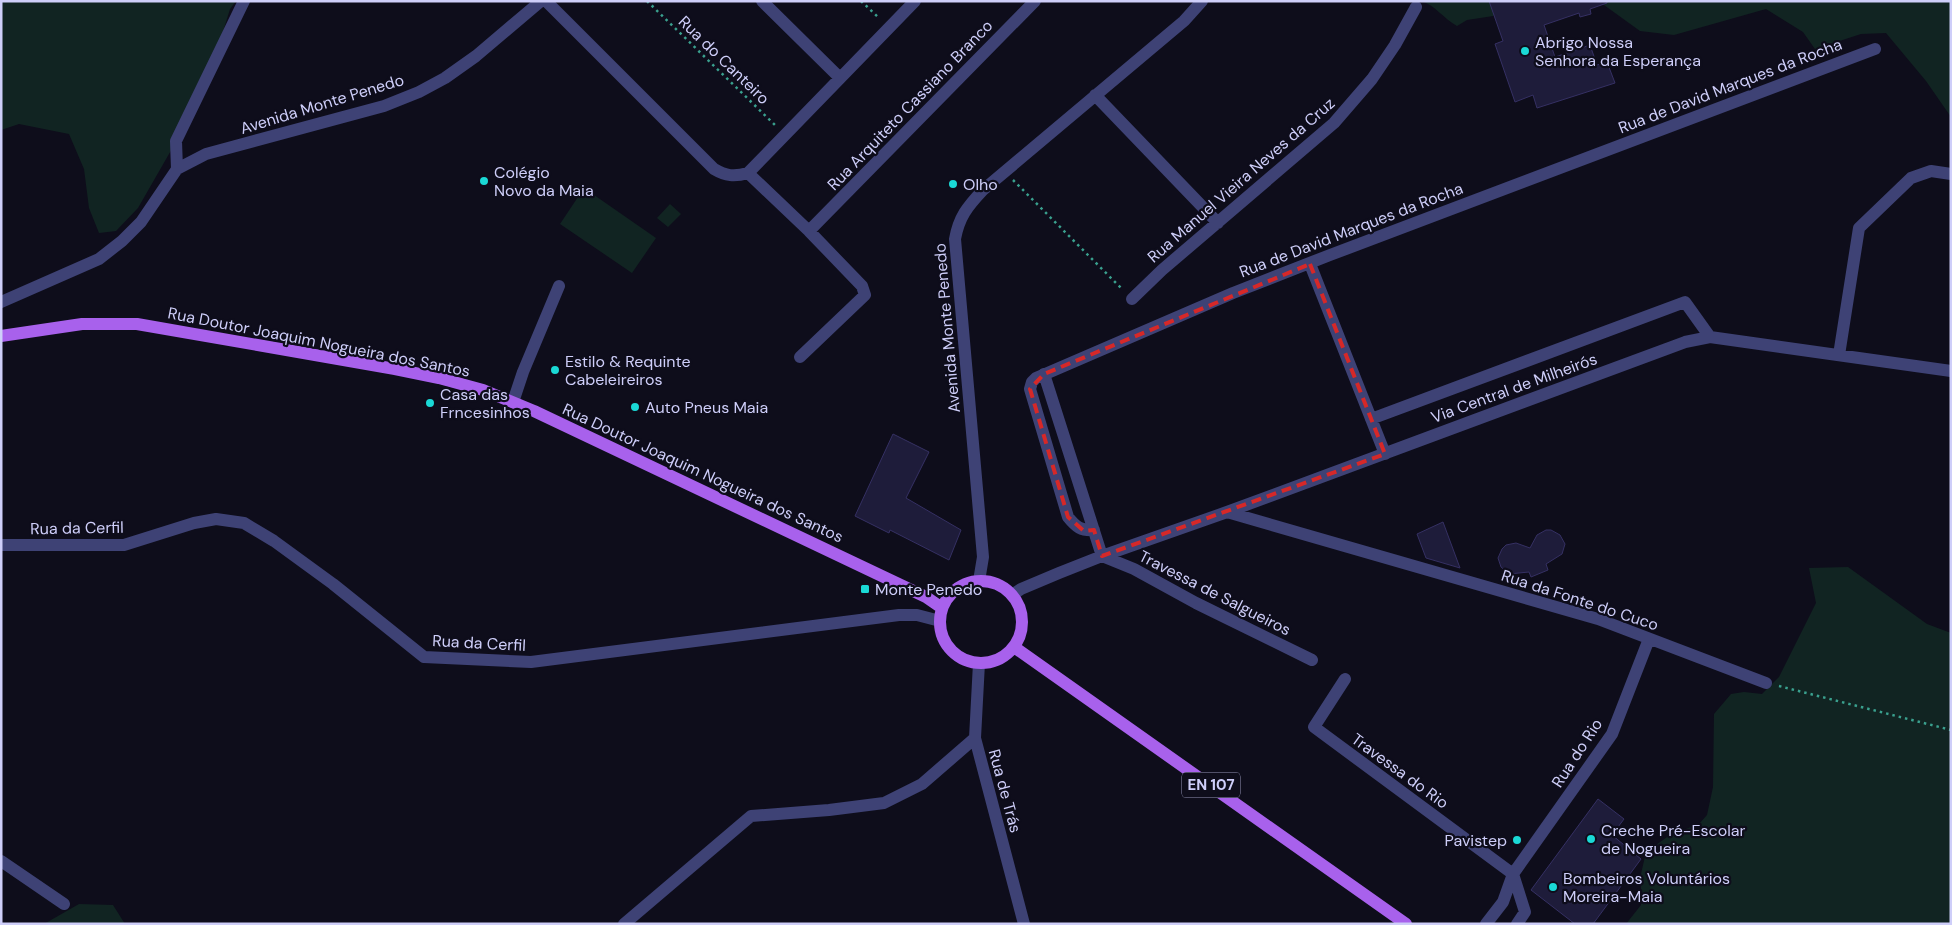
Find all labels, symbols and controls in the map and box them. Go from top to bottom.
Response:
street label: Rua do Canteiro [674,11,774,109]
street label: Rua Arquiteto Cassiano Branco [823,15,997,195]
place label: Abrigo Nossa Senhora da Esperança [1535,32,1701,71]
street label: Rua de David Marques da Rocha [1615,34,1845,138]
marker: Abrigo Nossa Senhora da Esperança [1519,45,1531,57]
street label: Avenida Monte Penedo [238,69,406,139]
street label: Rua Manuel Vieira Neves da Cruz [1143,93,1339,267]
place label: Colégio Novo da Maia [494,162,594,201]
place label: Olho [963,174,998,195]
marker: Colégio Novo da Maia [478,175,490,187]
marker: Olho [947,178,959,190]
street label: Rua de David Marques da Rocha [1236,178,1466,282]
street label: Avenida Monte Penedo [929,242,965,414]
street label: Rua Doutor Joaquim Nogueira dos Santos [166,302,472,382]
street label: Via Central de Milheirós [1428,348,1600,428]
place label: Estilo & Requinte Cabeleireiros [565,351,691,390]
marker: Estilo & Requinte Cabeleireiros [549,364,561,376]
place label: Casa das Frncesinhos [440,384,530,423]
marker: Casa das Frncesinhos [424,397,436,409]
place label: Auto Pneus Maia [645,397,768,418]
street label: Rua Doutor Joaquim Nogueira dos Santos [559,399,847,547]
marker: Auto Pneus Maia [629,401,641,413]
street label: Rua da Cerfil [30,517,124,539]
street label: Travessa de Salgueiros [1136,546,1294,640]
street label: Rua da Fonte do Cuco [1499,565,1661,635]
place label: Monte Penedo [875,579,982,600]
marker: Monte Penedo [859,583,871,595]
street label: Rua da Cerfil [432,630,526,656]
street label: Rua do Rio [1547,714,1607,792]
street label: Travessa do Rio [1347,729,1453,813]
street label: Rua de Trás [984,747,1026,835]
road number: EN 107 [1182,772,1240,798]
place label: Creche Pré-Escolar de Nogueira [1601,820,1745,859]
place label: Pavistep [1445,830,1507,851]
marker: Creche Pré-Escolar de Nogueira [1585,833,1597,845]
marker: Pavistep [1511,834,1523,846]
place label: Bombeiros Voluntários Moreira-Maia [1563,868,1730,907]
marker: Bombeiros Voluntários Moreira-Maia [1547,881,1559,893]

